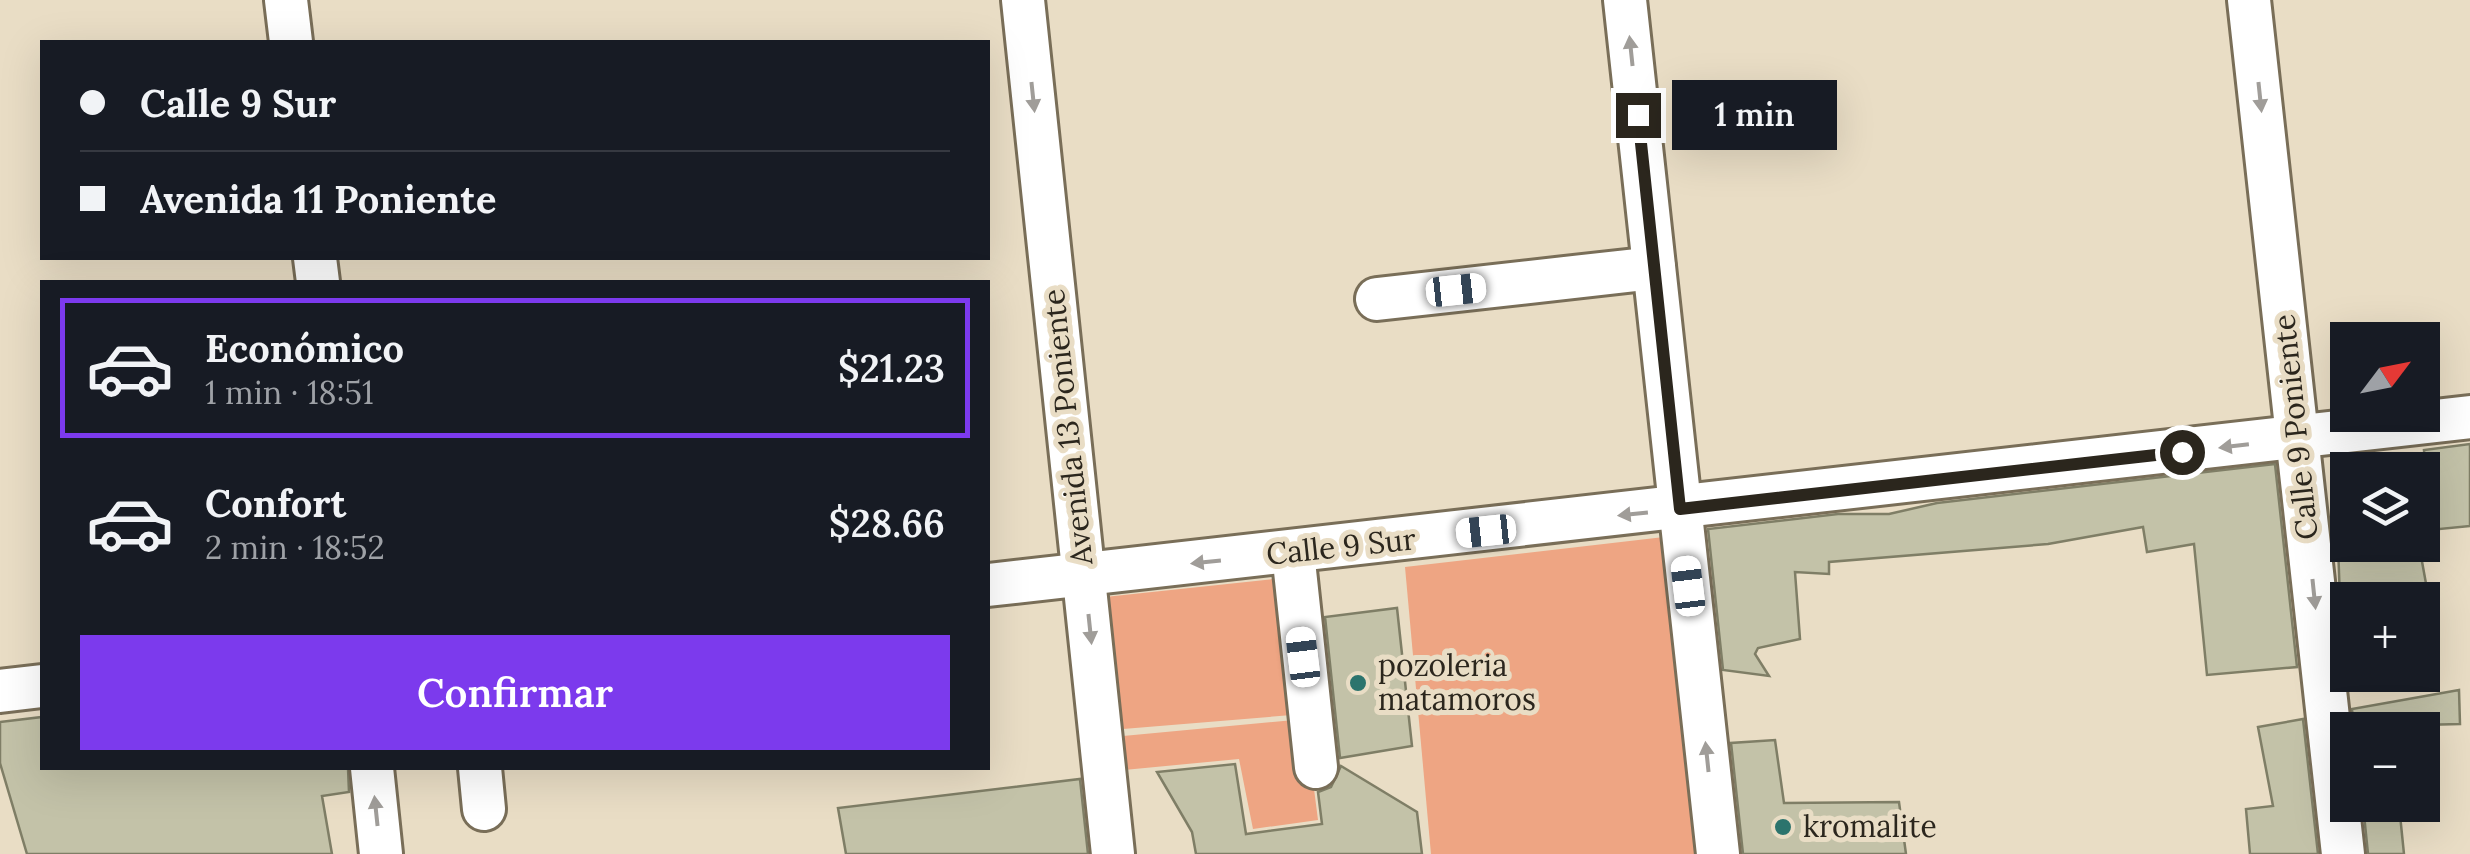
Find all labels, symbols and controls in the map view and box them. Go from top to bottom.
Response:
one-way arrow [1623,35,1639,67]
text: Calle 9 Sur [140,79,336,127]
callout: 1 min [1673,80,1838,150]
one-way arrow [1026,82,1042,113]
one-way arrow [2252,82,2268,113]
route end [1616,93,1661,138]
text: 1 min [1714,94,1795,135]
text: Avenida 11 Poniente [140,175,496,223]
car [1425,272,1487,308]
street label: Avenida 13 Poniente [1034,287,1100,568]
street label: Calle 9 Poniente [2264,313,2326,542]
north arrow [2330,322,2440,432]
map controls [2330,322,2440,822]
icon: car [85,323,175,413]
text: Económico [205,324,404,372]
text: $21.23 [838,344,945,392]
text: 1 min · 18:51 [205,372,374,413]
route start [2160,430,2205,475]
one-way arrow [2218,438,2250,454]
button: layers [2330,452,2440,562]
icon: car [85,478,175,568]
text: Confort [205,479,346,527]
text: $28.66 [829,499,945,547]
one-way arrow [1617,506,1649,522]
car [1455,513,1517,549]
street label: Calle 9 Sur [1264,519,1417,573]
text: 2 min · 18:52 [205,527,385,568]
one-way arrow [1189,554,1221,570]
car [1669,554,1707,618]
one-way arrow [2307,578,2323,610]
button: + [2330,582,2440,692]
one-way arrow [1082,614,1098,645]
car [1284,625,1322,689]
button: Confirmar [80,635,950,750]
place label: pozoleria matamoros [1378,646,1536,718]
marker: pozoleria matamoros [1347,672,1369,694]
button: − [2330,712,2440,822]
one-way arrow [1699,741,1715,773]
one-way arrow [368,794,384,826]
place label: kromalite [1803,807,1937,845]
marker: kromalite [1772,816,1794,838]

